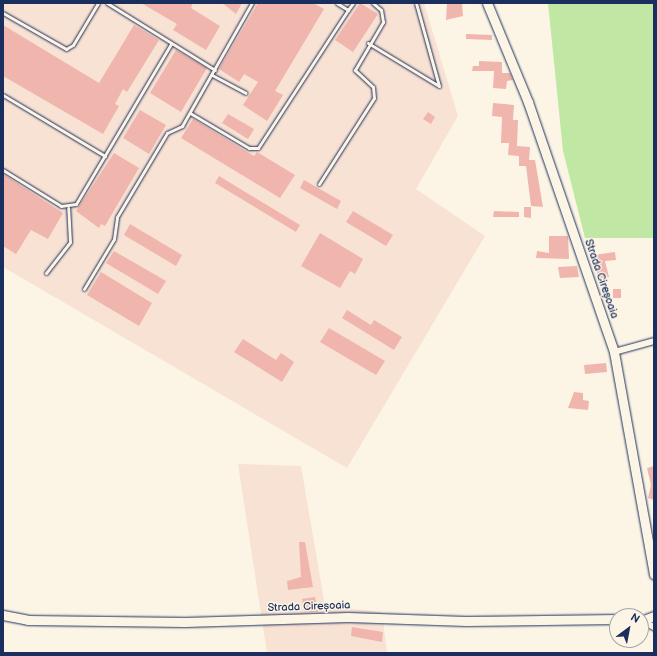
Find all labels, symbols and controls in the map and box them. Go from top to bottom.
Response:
street label: Strada Cireșoaia [581,238,621,320]
street label: Strada Cireșoaia [267,599,351,615]
north arrow [609,608,649,648]
text: N [628,611,642,626]

